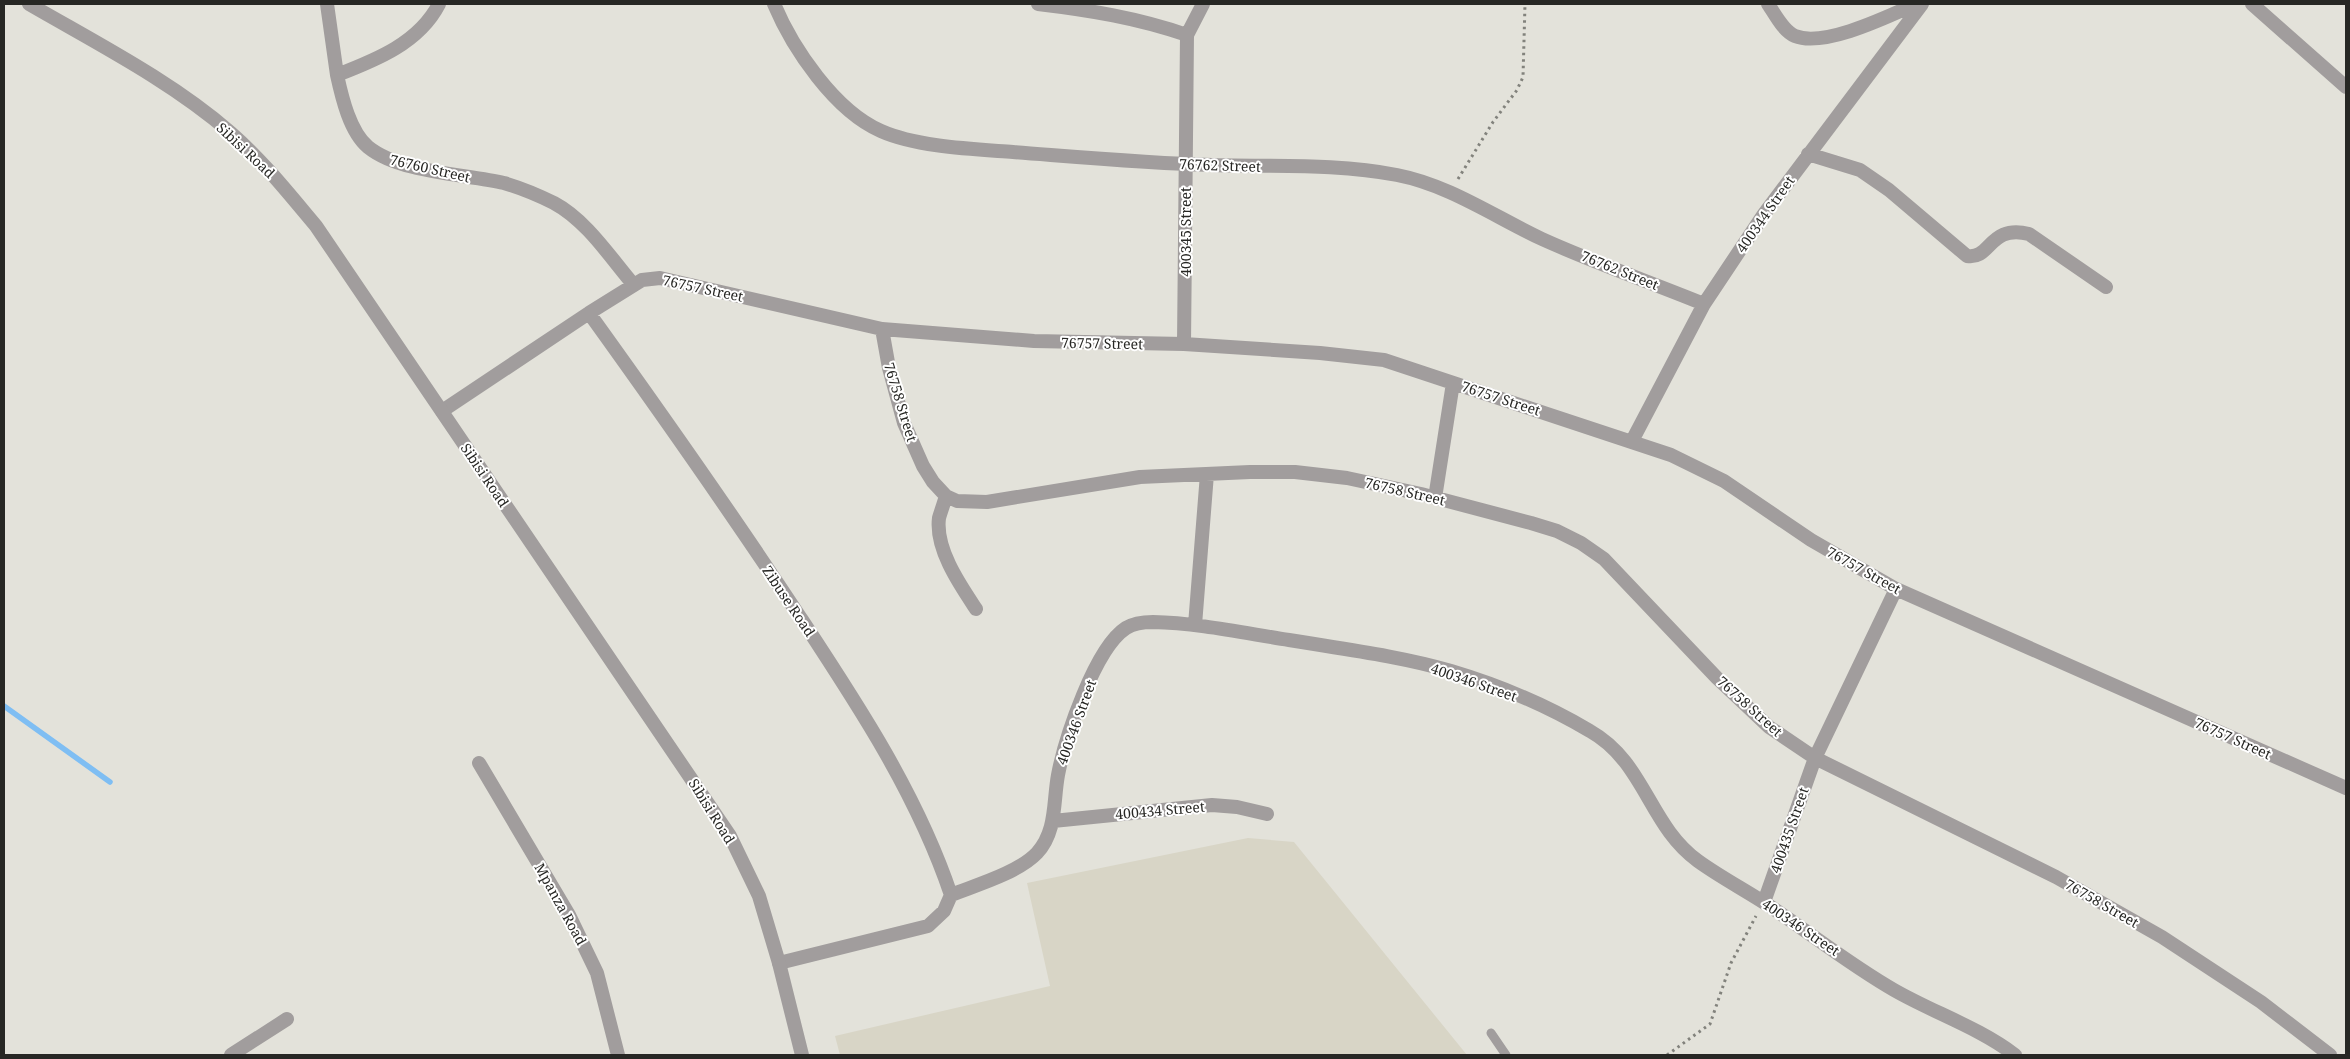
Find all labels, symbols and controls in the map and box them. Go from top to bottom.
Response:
street label: Sibisi Road [213,118,280,182]
street label: 76760 Street [388,150,472,186]
street label: 76762 Street [1179,154,1261,176]
street label: 400344 Street [1732,172,1799,256]
street label: 400345 Street [1176,187,1195,277]
street label: 76762 Street [1579,246,1662,294]
street label: 76757 Street [661,270,745,306]
street label: 76757 Street [1061,333,1143,353]
street label: 76758 Street [880,360,922,444]
street label: 76757 Street [1459,376,1543,420]
street label: Sibisi Road [457,439,514,511]
street label: 76758 Street [1363,473,1447,509]
street label: 76757 Street [1824,542,1904,598]
street label: Zibuse Road [758,562,820,640]
street label: 400346 Street [1429,658,1520,706]
street label: 76758 Street [1713,672,1787,740]
street label: 400346 Street [1052,677,1100,767]
street label: 76757 Street [2192,713,2274,763]
street label: Sibisi Road [685,775,740,847]
street label: 400435 Street [1765,784,1813,875]
street label: 400434 Street [1115,797,1206,823]
street label: Mpanza Road [531,860,592,949]
street label: 76758 Street [2062,874,2142,932]
street label: 400346 Street [1759,894,1844,960]

